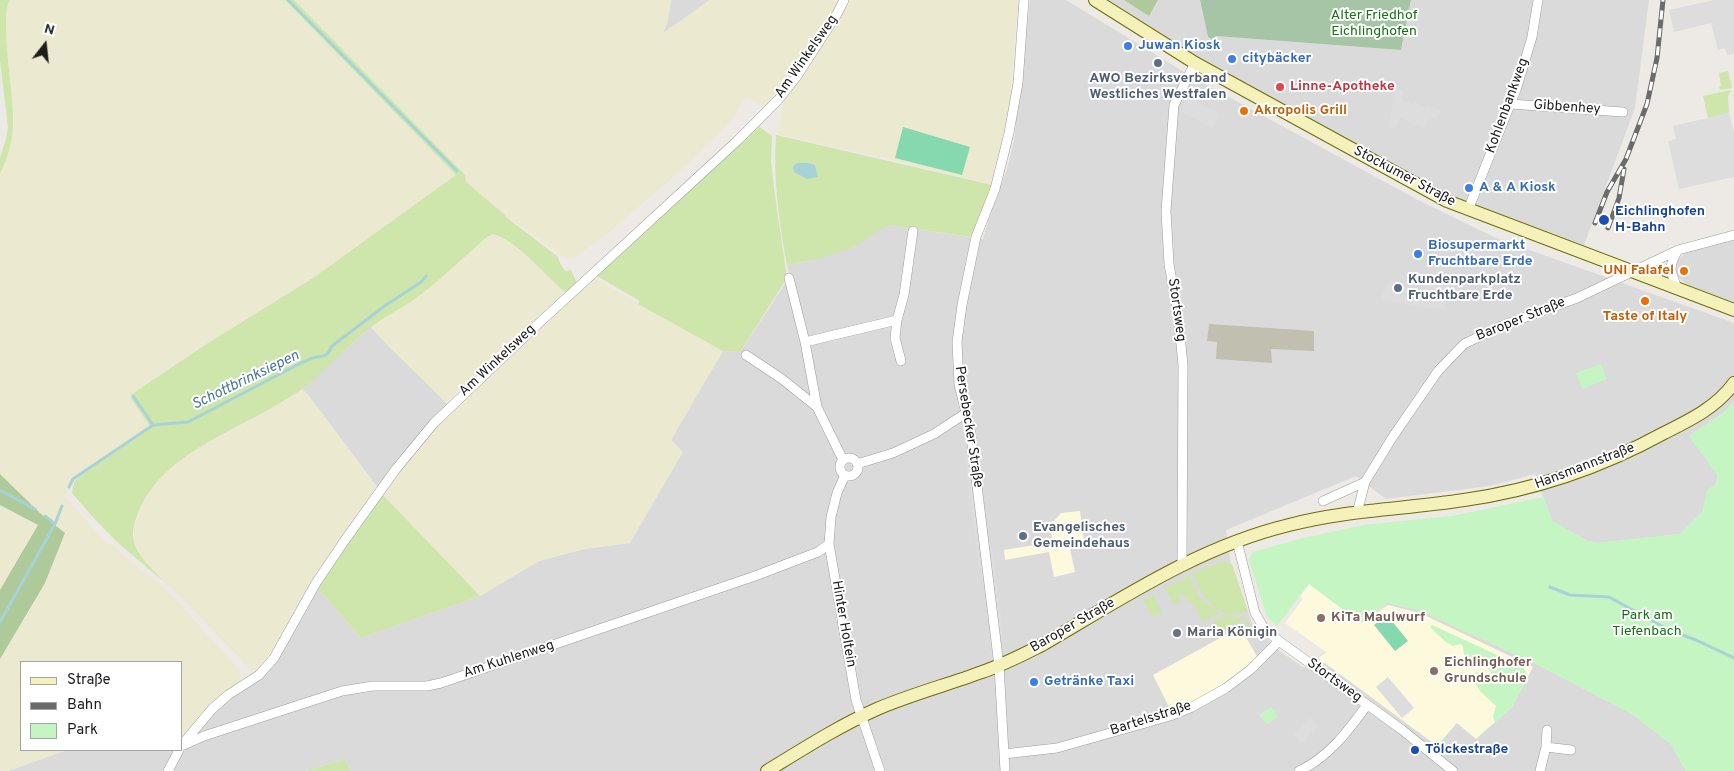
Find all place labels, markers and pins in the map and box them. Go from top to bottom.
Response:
place label: Juwan Kiosk [1138,38,1220,54]
marker: Juwan Kiosk [1122,40,1134,52]
place label: citybäcker [1242,51,1311,67]
marker: citybäcker [1226,53,1238,65]
marker: AWO Bezirksverband Westliches Westfalen [1152,57,1164,69]
place label: AWO Bezirksverband Westliches Westfalen [1089,71,1227,104]
place label: Linne-Apotheke [1290,79,1395,95]
marker: Linne-Apotheke [1274,81,1286,93]
place label: Akropolis Grill [1254,103,1347,119]
marker: Akropolis Grill [1238,105,1250,117]
place label: A & A Kiosk [1479,180,1556,196]
marker: A & A Kiosk [1463,182,1475,194]
place label: Eichlinghofen H-Bahn [1615,204,1705,236]
marker: Eichlinghofen H-Bahn [1597,213,1611,227]
place label: Biosupermarkt Fruchtbare Erde [1428,238,1533,270]
marker: Biosupermarkt Fruchtbare Erde [1412,248,1424,260]
place label: UNI Falafel [1603,263,1674,279]
marker: UNI Falafel [1678,265,1690,277]
place label: Kundenparkplatz Fruchtbare Erde [1408,272,1521,304]
marker: Kundenparkplatz Fruchtbare Erde [1392,282,1404,294]
marker: Taste of Italy [1639,295,1651,307]
place label: Taste of Italy [1603,309,1687,325]
place label: Evangelisches Gemeindehaus [1033,520,1130,552]
marker: Evangelisches Gemeindehaus [1017,530,1029,542]
place label: KiTa Maulwurf [1331,610,1425,626]
marker: KiTa Maulwurf [1315,612,1327,624]
place label: Maria Königin [1187,625,1277,641]
marker: Maria Königin [1171,627,1183,639]
place label: Eichlinghofer Grundschule [1444,655,1532,688]
marker: Eichlinghofer Grundschule [1428,665,1440,677]
place label: Getränke Taxi [1044,674,1134,690]
marker: Getränke Taxi [1028,676,1040,688]
place label: Tölckestraße [1425,742,1508,758]
marker: Tölckestraße [1409,744,1421,756]

